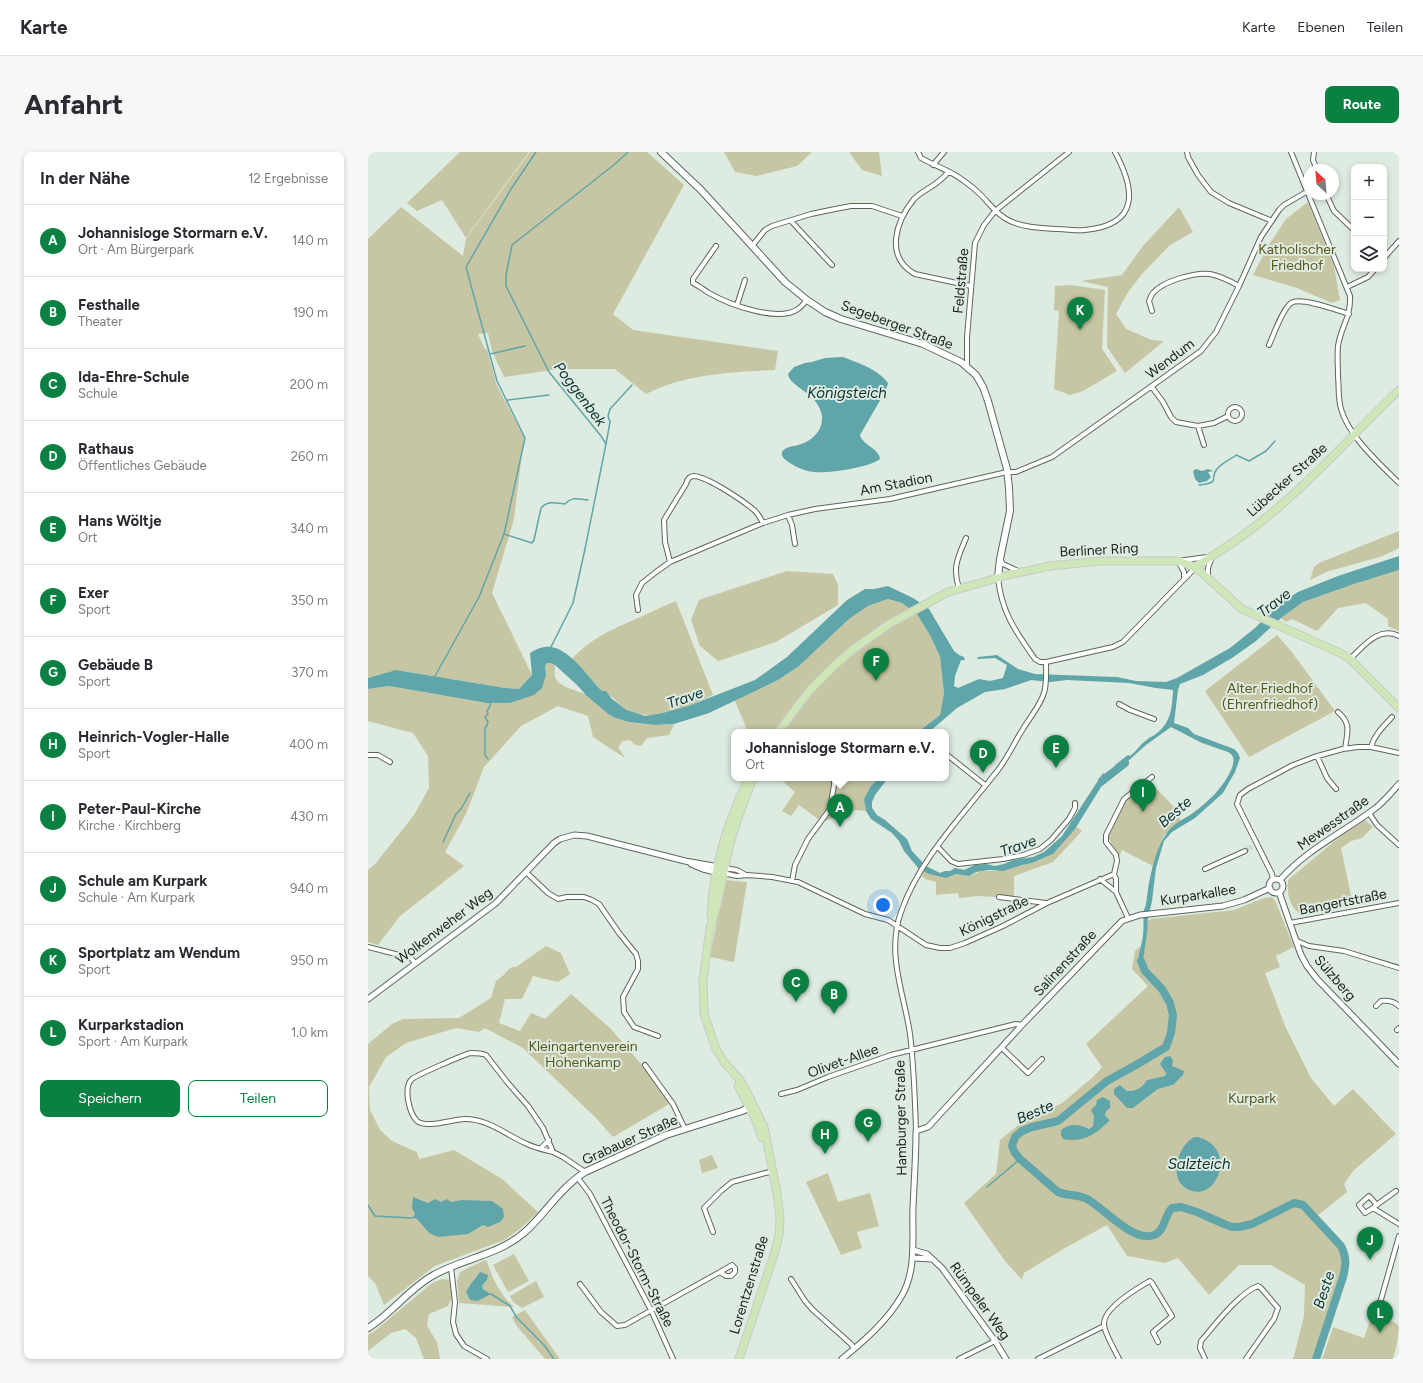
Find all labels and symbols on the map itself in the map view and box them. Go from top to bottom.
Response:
north arrow [1303,164,1339,200]
park label: Katholischer Friedhof [1258,241,1336,274]
street label: Feldstraße [950,247,972,314]
street label: Segeberger Straße [839,297,956,353]
pin: K [1067,297,1093,330]
street label: Wendum [1142,335,1198,383]
water label: Poggenbek [550,358,610,430]
water label: Königsteich [807,384,887,402]
street label: Lübecker Straße [1243,439,1331,521]
street label: Am Stadion [858,469,934,499]
street label: Berliner Ring [1059,539,1139,561]
water label: Trave [1254,585,1294,621]
pin: F [863,648,889,681]
park label: Alter Friedhof (Ehrenfriedhof) [1222,680,1318,713]
water label: Trave [664,683,706,713]
pin: E [1043,735,1069,768]
pin: D [970,740,996,773]
pin: I [1130,779,1156,812]
street label: Mewesstraße [1294,792,1372,854]
water label: Beste [1155,793,1195,831]
pin: A [827,794,853,827]
water label: Trave [997,831,1039,861]
street label: Kurparkallee [1159,881,1237,909]
street label: Wolkenweher Weg [392,884,496,968]
street label: Bangertstraße [1298,885,1388,919]
street label: Königstraße [957,892,1032,940]
your location [873,895,893,915]
street label: Salinenstraße [1030,926,1100,1000]
street label: Sülzberg [1310,952,1360,1004]
pin: C [783,969,809,1002]
pin: B [821,981,847,1014]
park label: Kleingartenverein Hohenkamp [528,1038,638,1071]
street label: Olivet-Allee [805,1040,881,1082]
street label: Hamburger Straße [891,1060,911,1176]
park label: Kurpark [1228,1090,1276,1107]
water label: Beste [1014,1096,1056,1128]
pin: G [855,1109,881,1142]
street label: Grabauer Straße [580,1111,681,1169]
pin: H [812,1121,838,1154]
water label: Salzteich [1168,1155,1230,1173]
street label: Theodor-Storm-Straße [597,1194,677,1330]
pin: J [1357,1227,1383,1260]
street label: Lorentzenstraße [726,1233,772,1336]
street label: Rümpeler Weg [946,1259,1014,1343]
water label: Beste [1310,1269,1338,1311]
pin: L [1367,1300,1393,1333]

